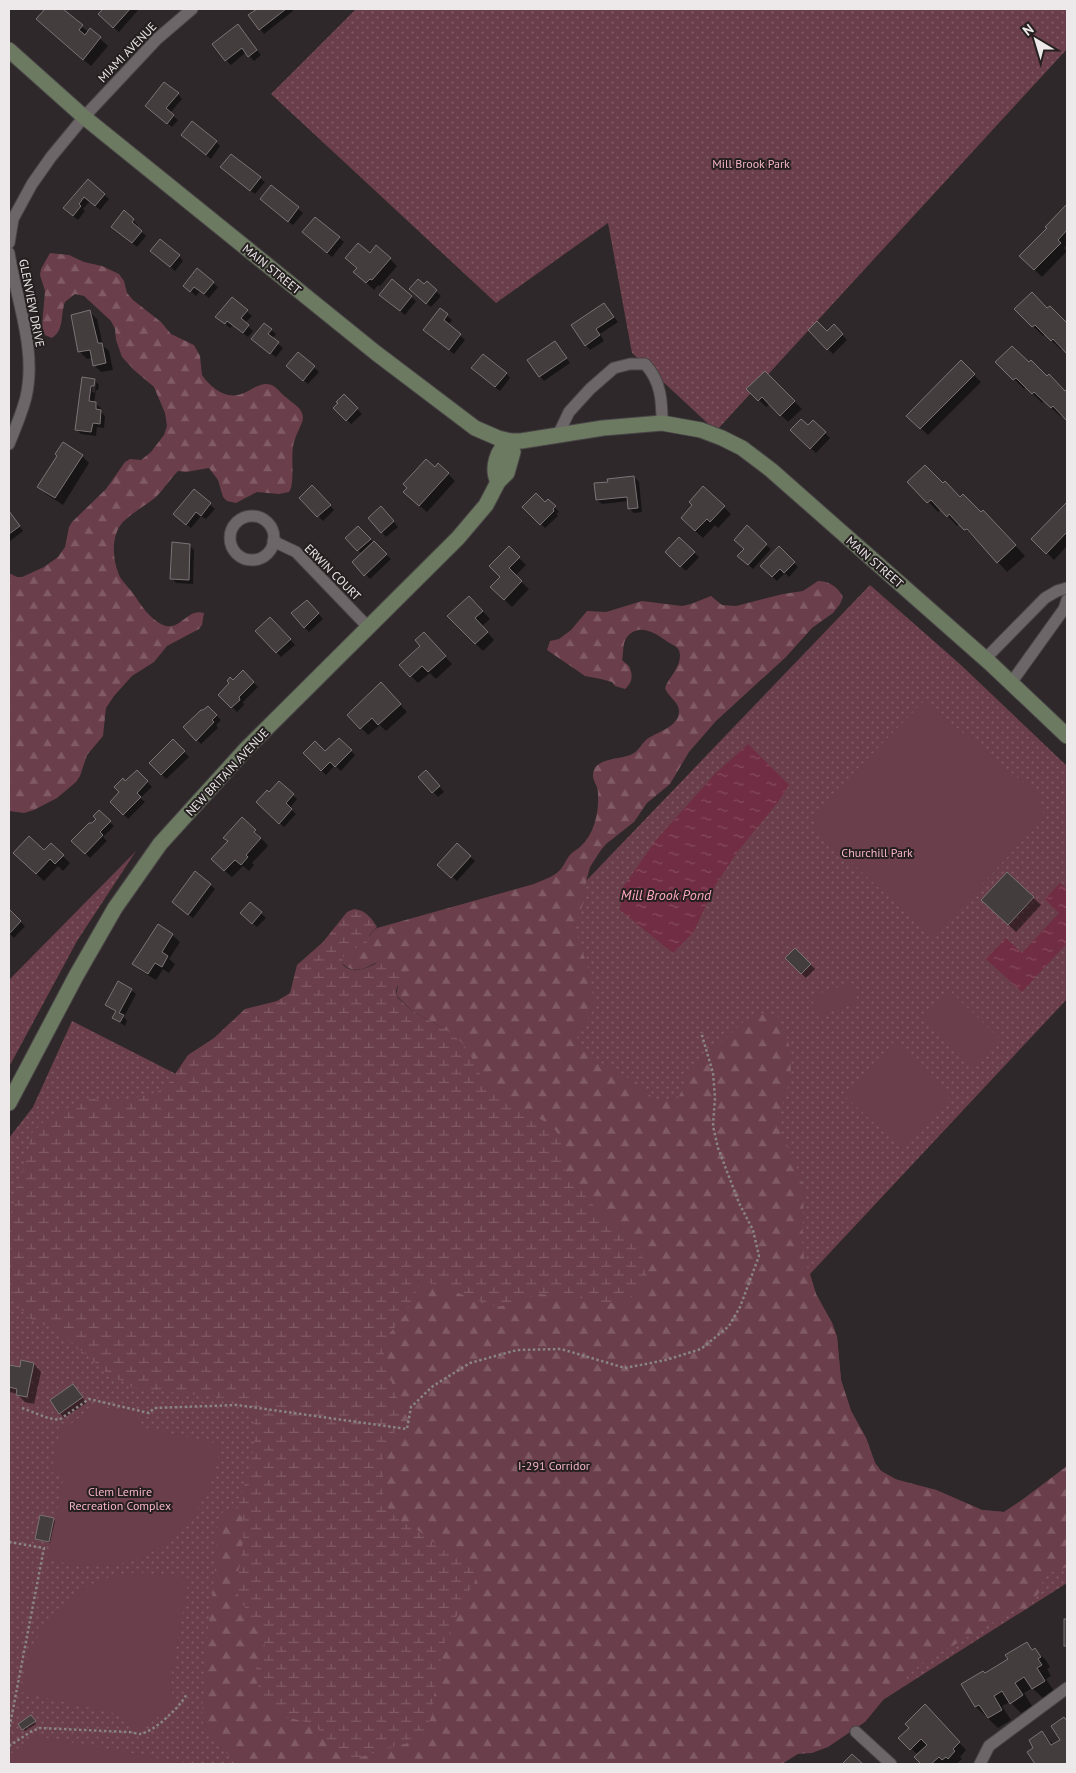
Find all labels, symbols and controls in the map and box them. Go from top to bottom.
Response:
north arrow [1011,15,1061,65]
street label: MIAMI AVENUE [95,19,159,85]
text: N [1019,20,1037,40]
park label: Mill Brook Park [712,156,790,171]
street label: MAIN STREET [240,241,305,297]
street label: GLENVIEW DRIVE [16,258,48,348]
street label: MAIN STREET [843,533,907,591]
street label: ERWIN COURT [302,541,365,604]
street label: NEW BRITAIN AVENUE [183,725,271,819]
park label: Churchill Park [841,845,913,860]
water label: Mill Brook Pond [621,886,712,904]
park label: I-291 Corridor [518,1458,590,1473]
park label: Clem Lemire Recreation Complex [69,1484,171,1513]

